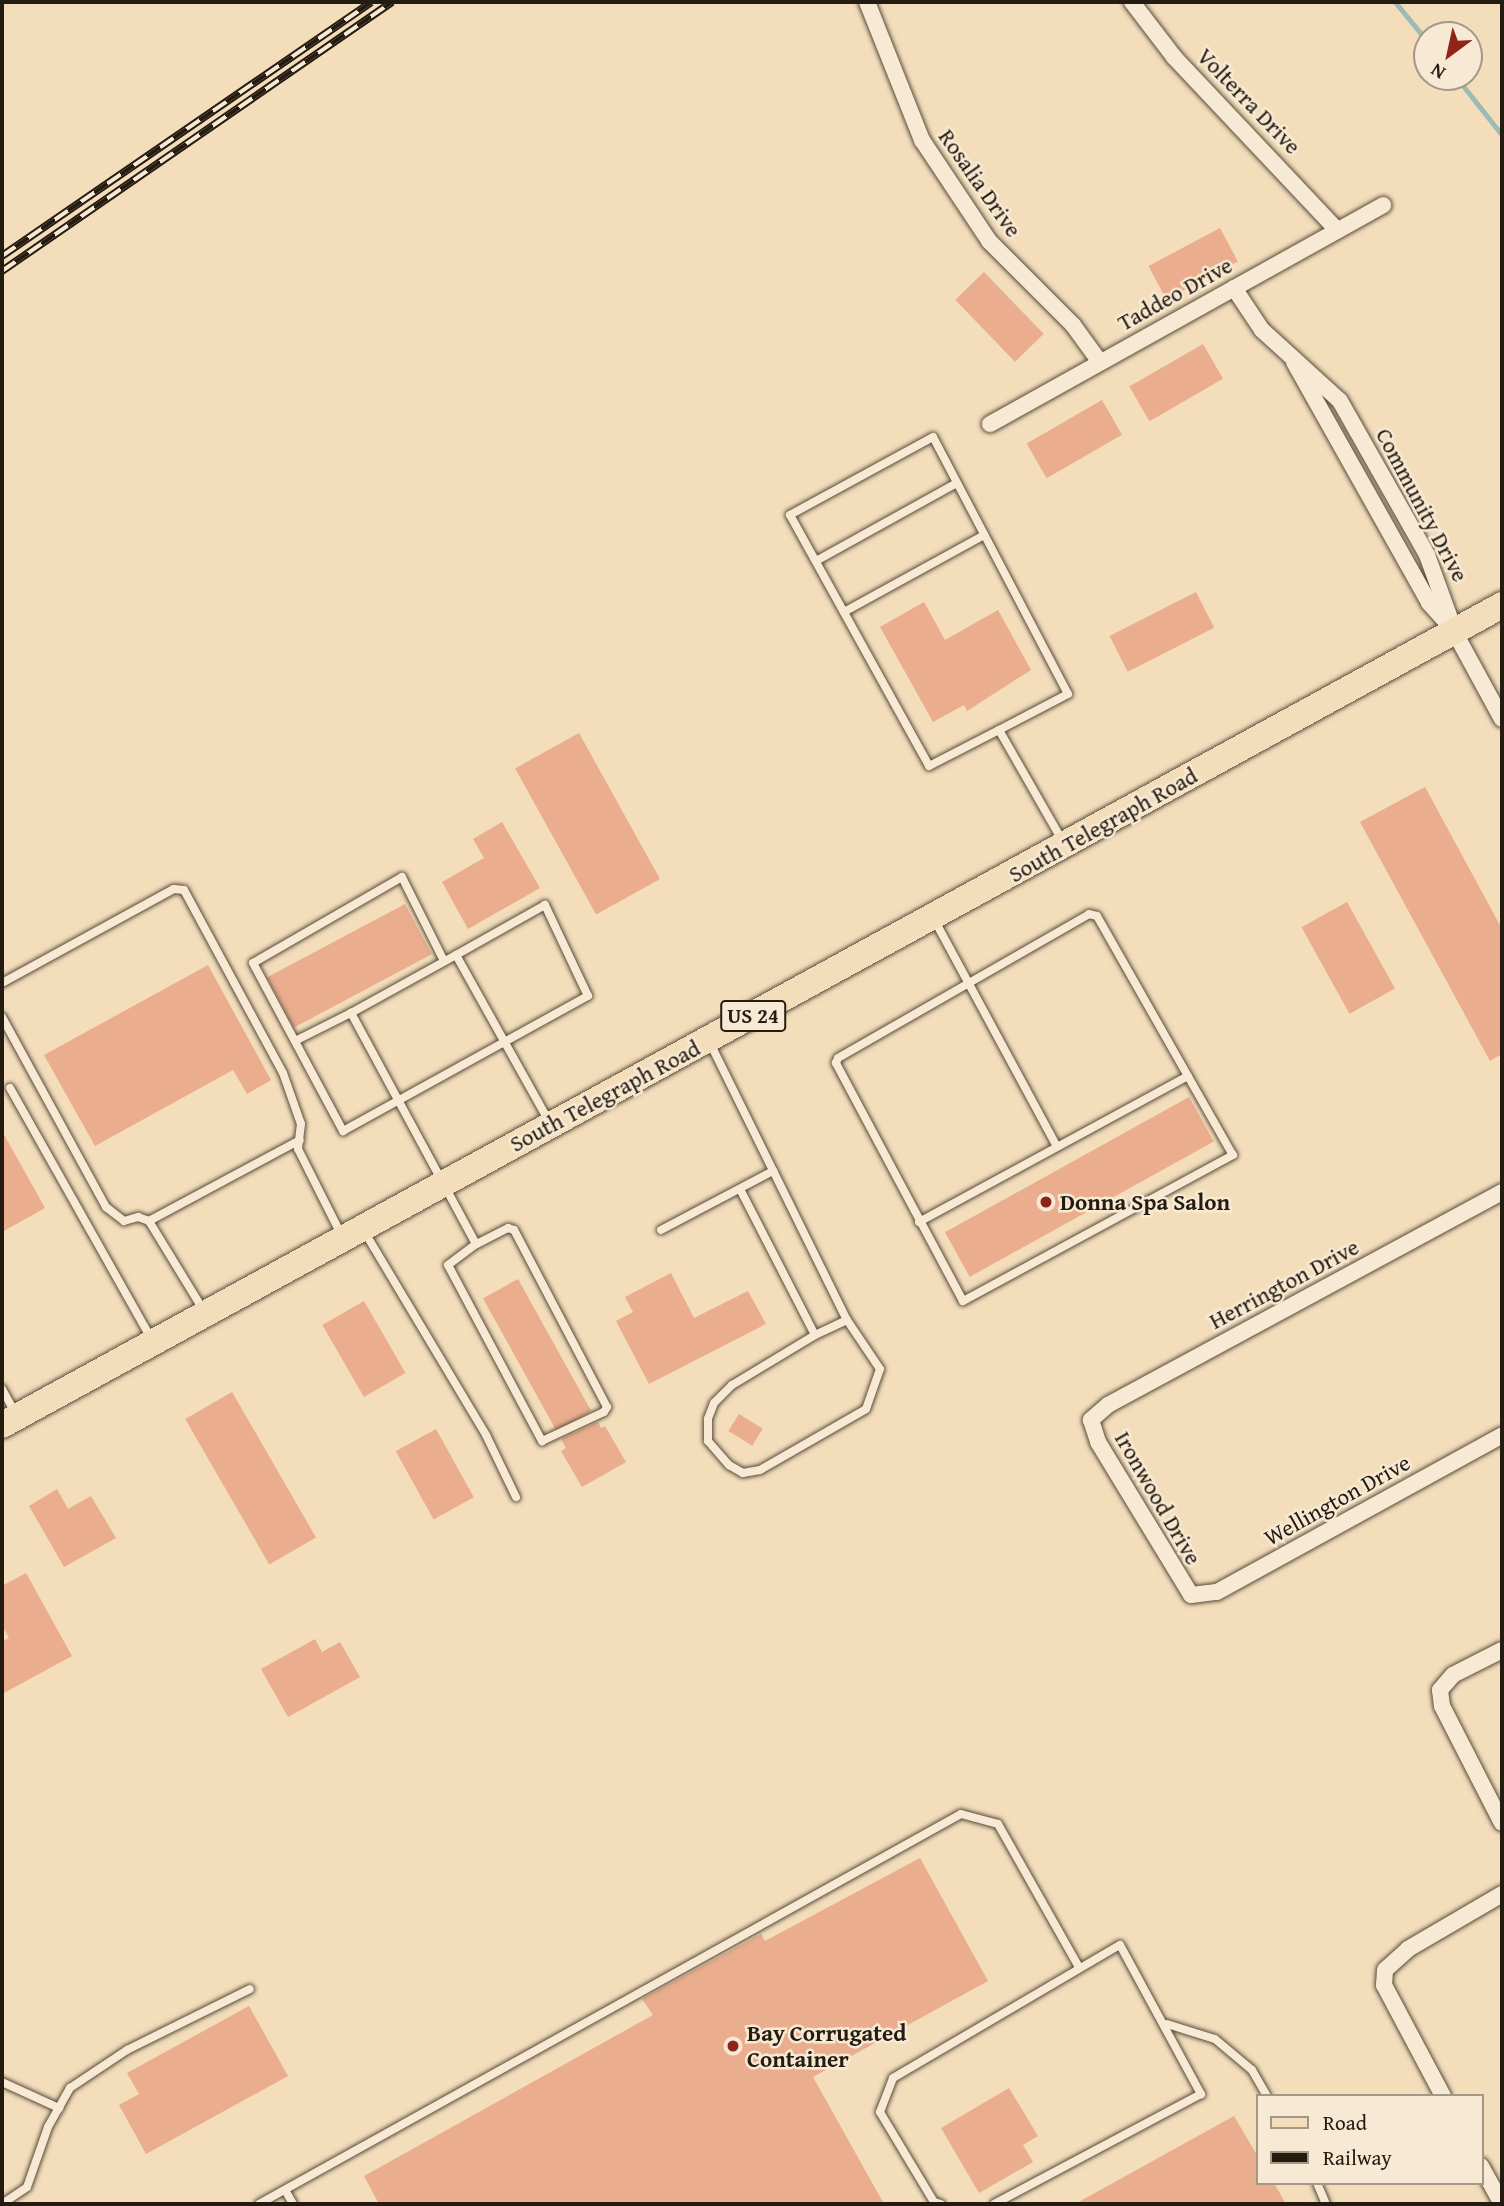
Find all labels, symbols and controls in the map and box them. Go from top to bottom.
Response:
north arrow [1413,21,1483,91]
street label: Volterra Drive [1191,42,1307,160]
text: N [1425,57,1451,87]
street label: Rosalia Drive [933,124,1027,242]
street label: Taddeo Drive [1113,251,1237,337]
street label: Community Drive [1370,424,1474,586]
street label: South Telegraph Road [1004,762,1202,888]
road number: US 24 [720,998,786,1034]
street label: South Telegraph Road [505,1034,705,1158]
place label: Donna Spa Salon [1060,1188,1230,1216]
marker: Donna Spa Salon [1038,1194,1054,1210]
street label: Herrington Drive [1205,1233,1363,1335]
street label: Ironwood Drive [1109,1426,1207,1570]
street label: Wellington Drive [1259,1449,1415,1551]
place label: Bay Corrugated Container [747,2019,907,2073]
marker: Bay Corrugated Container [725,2038,741,2054]
legend [1256,2094,1483,2185]
text: Road [1323,2107,1367,2138]
text: Railway [1323,2142,1392,2173]

